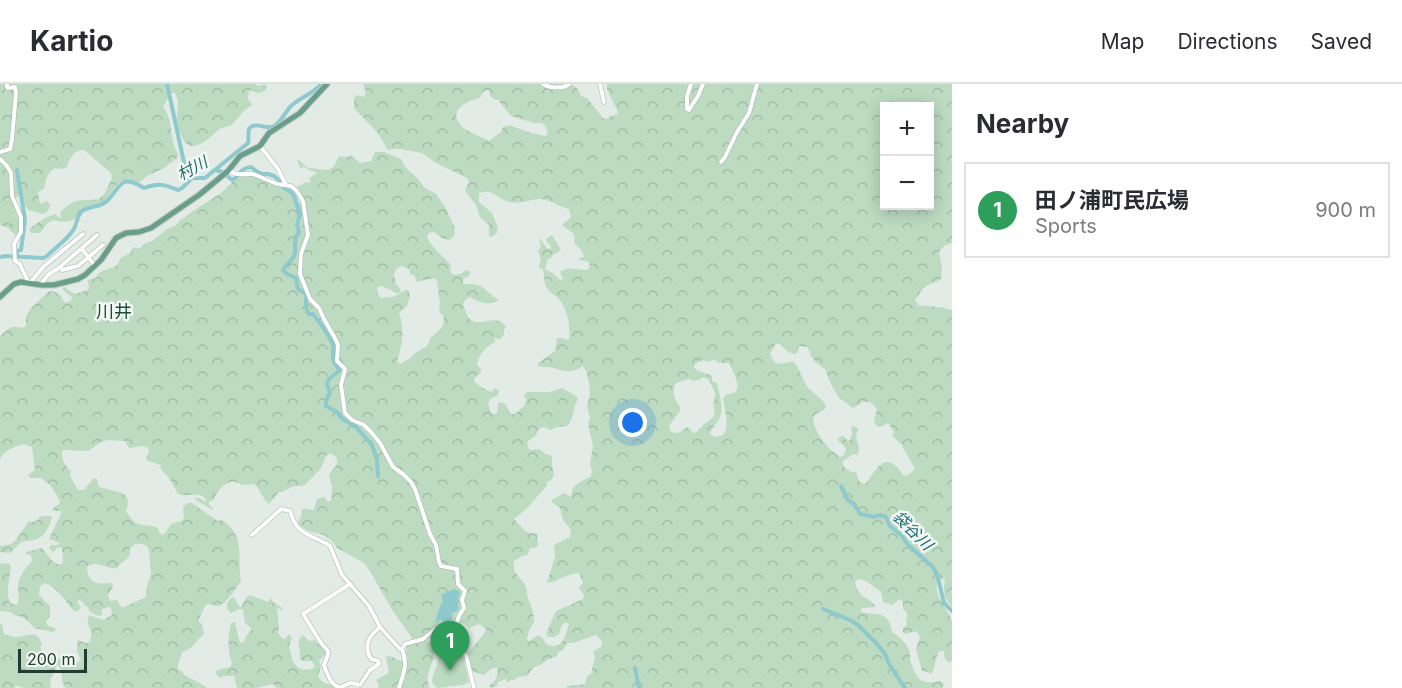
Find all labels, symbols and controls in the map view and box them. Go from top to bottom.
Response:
text: Kartio [30,24,113,58]
text: Map [1101,29,1144,54]
text: Directions [1177,29,1278,54]
text: Saved [1311,29,1372,54]
map controls [880,102,934,210]
button: + [880,102,934,156]
text: Nearby [976,108,1069,139]
water label: 村川 [173,151,213,184]
button: − [880,156,934,210]
text: 田ノ浦町民広場 [1035,187,1189,213]
text: 1 [993,198,1002,222]
text: 900 m [1315,198,1376,222]
text: Sports [1035,214,1097,238]
district label: 川井 [96,301,132,322]
your location [618,408,647,437]
water label: 袋谷川 [889,506,938,555]
pin: 1 [430,622,470,671]
scale bar [18,646,87,674]
text: 200 m [27,649,75,669]

